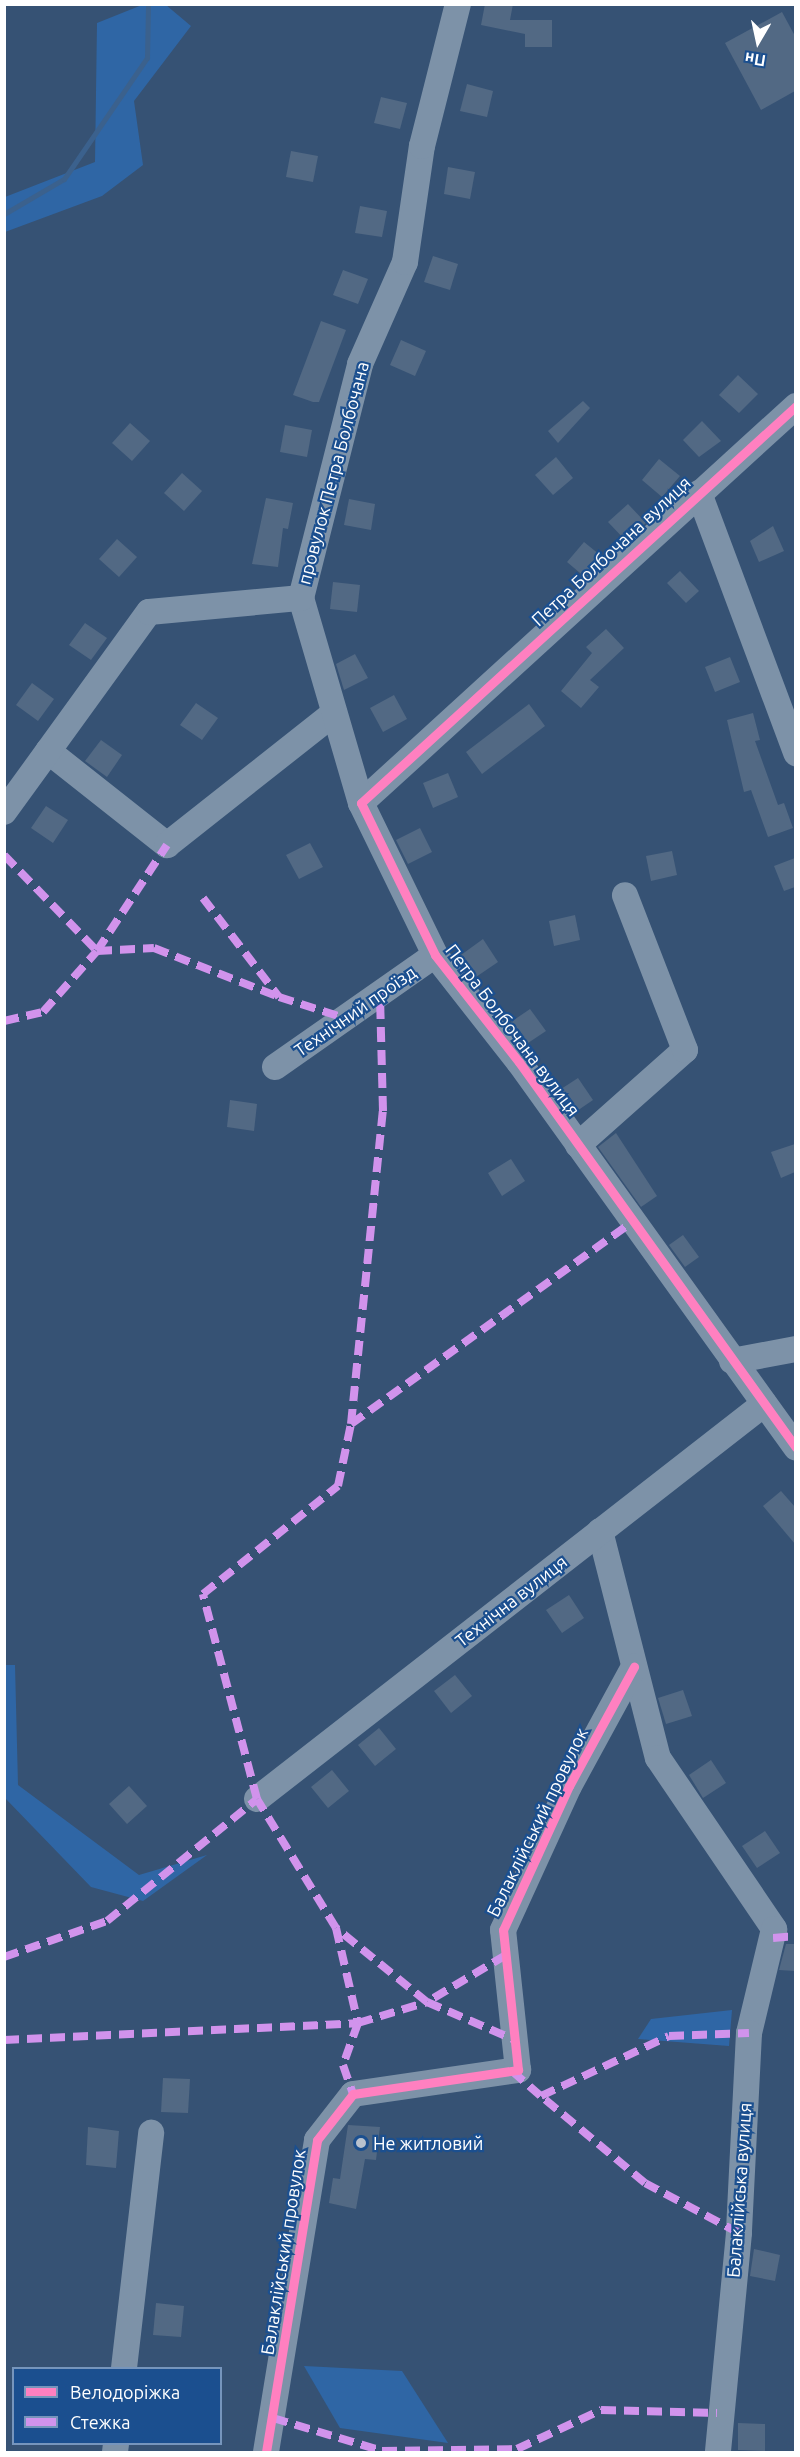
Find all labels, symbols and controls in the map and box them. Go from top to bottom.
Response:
north arrow [728,12,788,72]
text: Пн [743,49,767,70]
street label: провулок Петра Болбочана [293,359,373,587]
street label: Петра Болбочана вулиця [527,472,695,630]
street label: Петра Болбочана вулиця [441,940,585,1120]
street label: Технічний проїзд [290,961,420,1061]
street label: Технічна вулиця [451,1551,571,1651]
street label: Балаклійський провулок [482,1724,592,1920]
street label: Балаклійська вулиця [722,2102,756,2278]
place label: Не житловий [373,2132,483,2154]
marker: Не житловий [354,2136,368,2150]
street label: Балаклійський провулок [256,2148,310,2356]
legend [12,2367,222,2445]
text: Велодоріжка [70,2382,180,2402]
text: Стежка [70,2412,130,2432]

